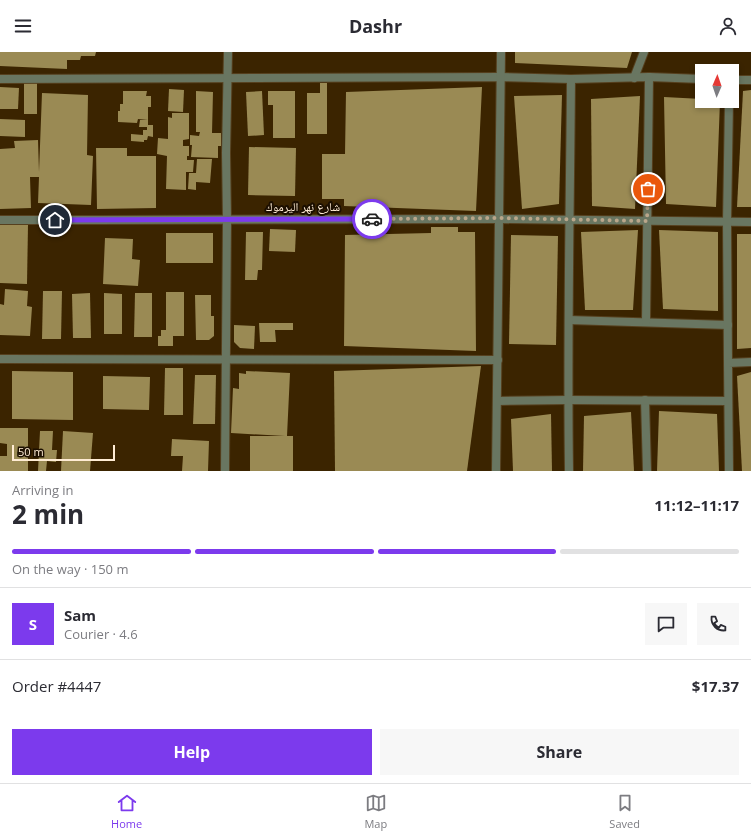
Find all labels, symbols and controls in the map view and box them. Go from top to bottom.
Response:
text: Dashr [349,14,402,38]
icon: menu [12,15,34,37]
icon: person [717,15,739,37]
north arrow [695,64,739,108]
map controls [695,64,739,108]
pin [631,172,665,206]
icon: bag [637,178,659,200]
street label: شارع نهر اليرموك [266,198,340,215]
courier [352,199,392,239]
pin [38,203,72,237]
icon: car [361,208,383,230]
icon: home [44,209,66,231]
scale bar [12,443,115,462]
text: 50 m [18,444,44,459]
text: Arriving in [12,481,74,499]
text: 11:12–11:17 [654,495,739,515]
text: 2 min [12,496,84,532]
text: On the way · 150 m [12,560,128,578]
button: chat [645,603,687,645]
button: phone [697,603,739,645]
text: Sam [64,605,96,625]
text: S [29,614,37,634]
text: Courier · 4.6 [64,625,138,643]
text: Order #4447 [12,676,101,696]
text: $17.37 [692,676,739,696]
button: Help [12,729,372,775]
button: Share [380,729,739,775]
tab: Home [111,792,142,831]
tab: Map [364,792,387,831]
tab: Saved [609,792,640,831]

